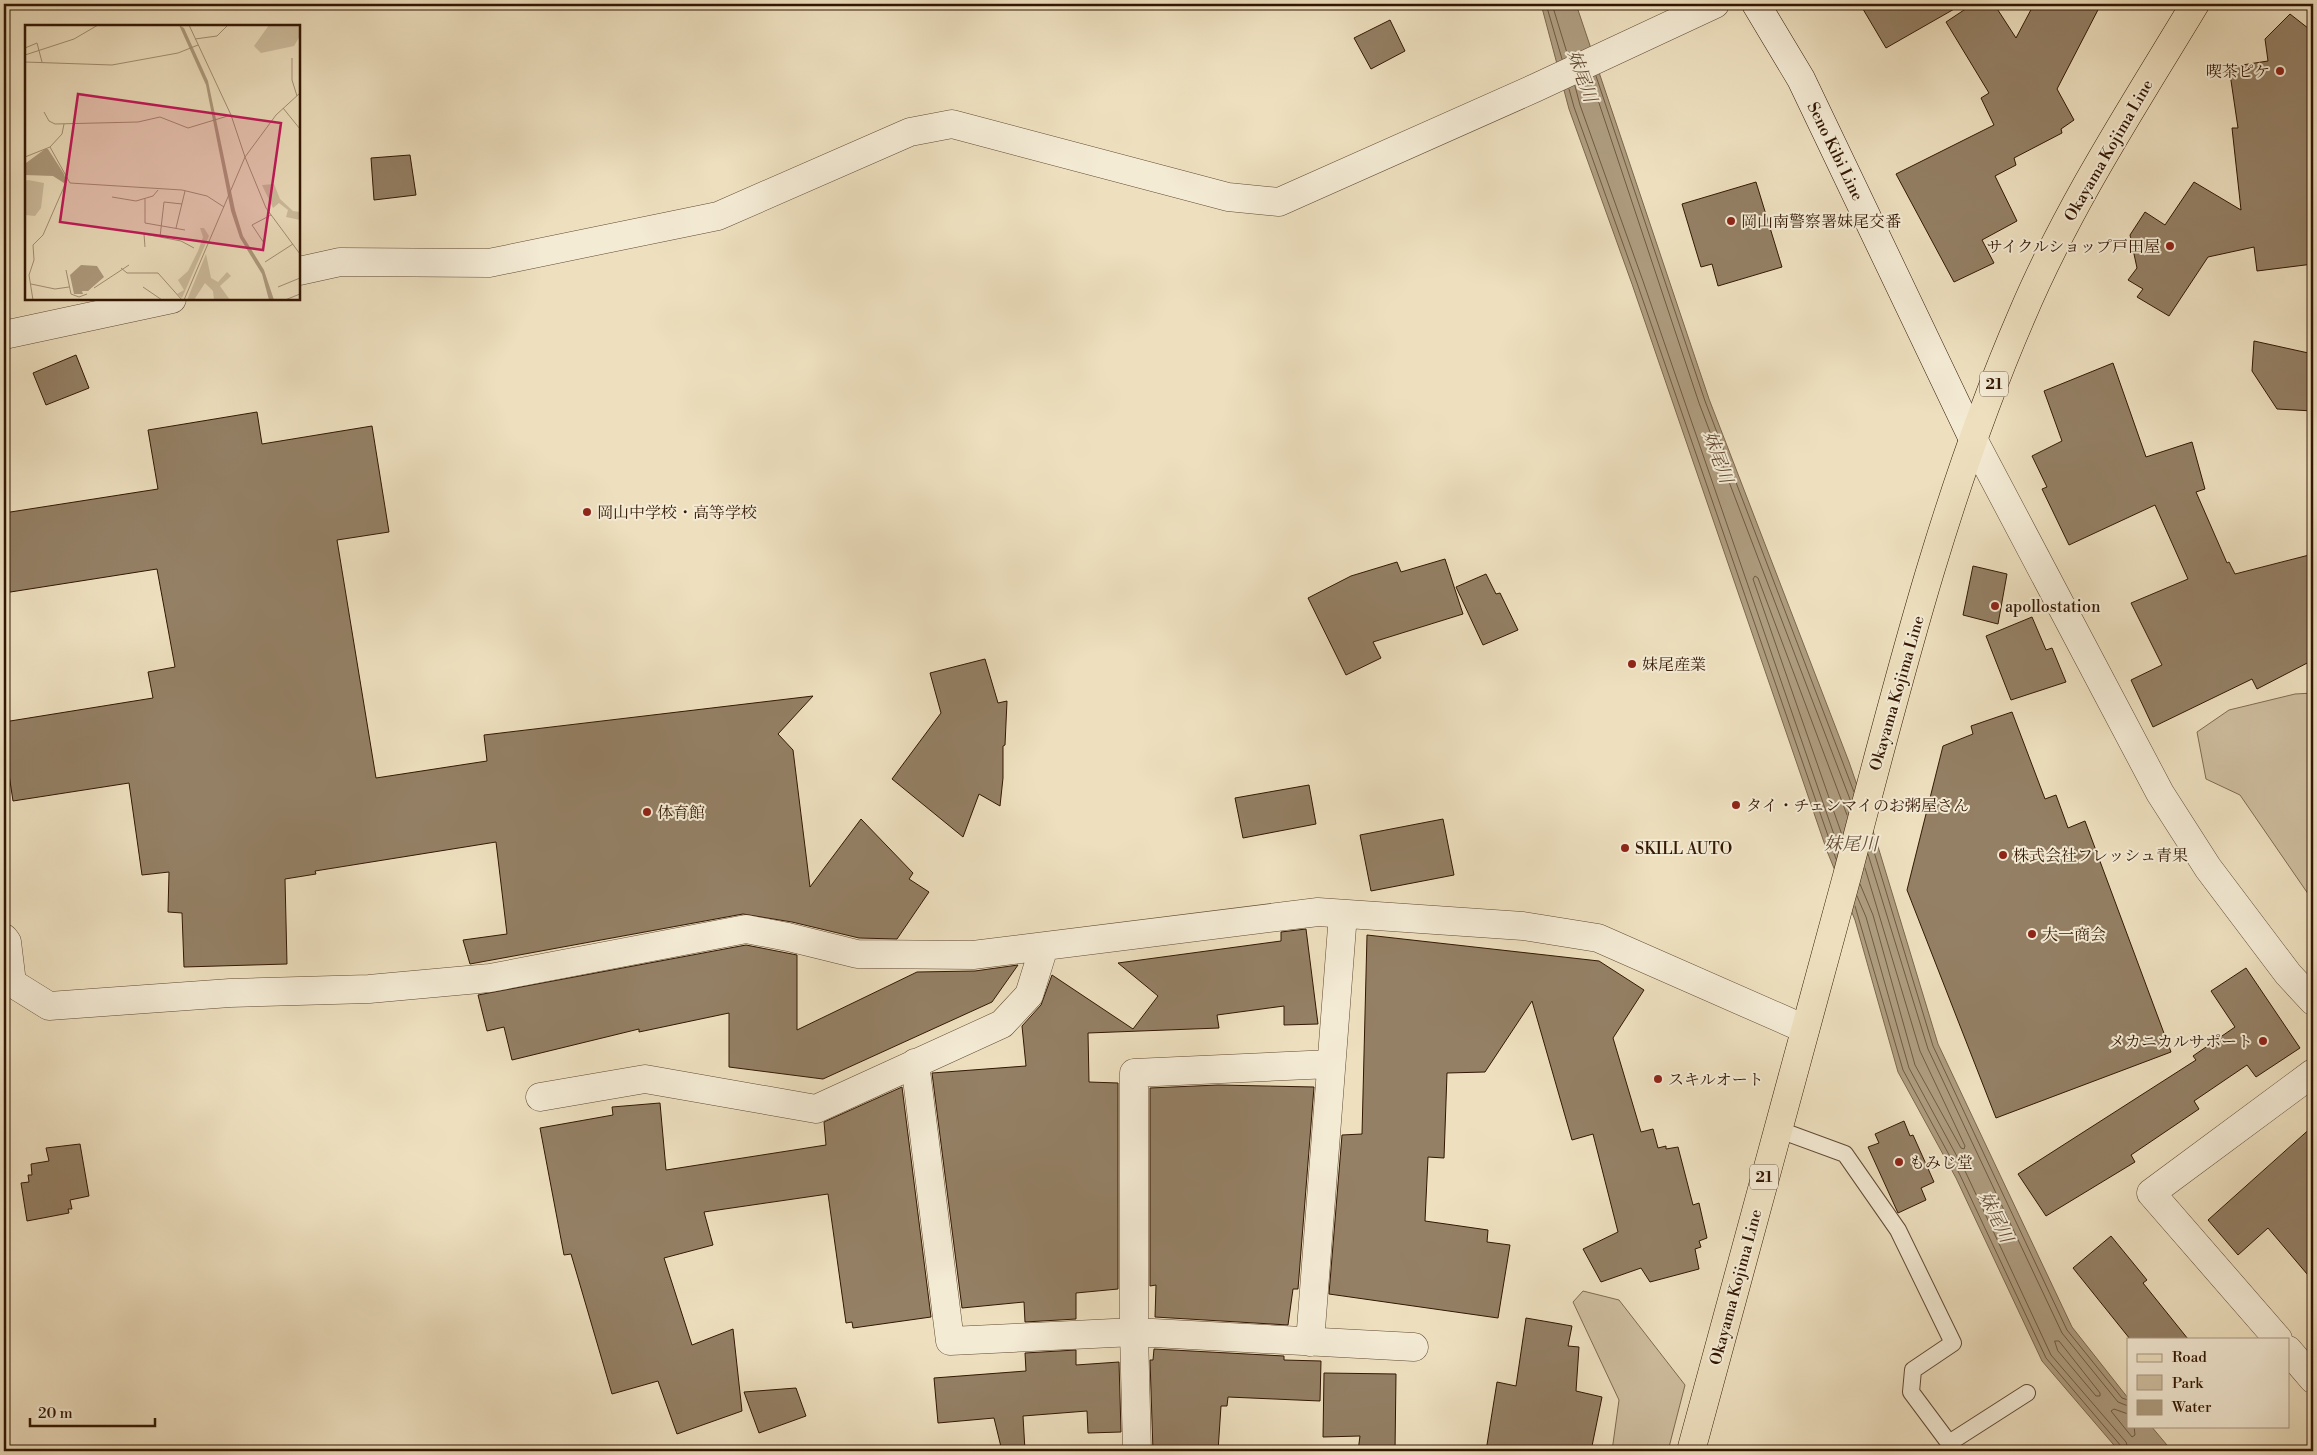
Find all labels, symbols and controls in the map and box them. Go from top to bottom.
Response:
inset map [25,25,300,300]
water label: 妹尾川 [1561,47,1602,107]
place label: 喫茶ピケ [2206,62,2270,82]
marker: 喫茶ピケ [2274,65,2286,77]
street label: Okayama Kojima Line [2060,76,2158,225]
street label: Seno Kibi Line [1803,99,1868,204]
place label: 岡山南警察署妹尾交番 [1741,212,1901,232]
marker: 岡山南警察署妹尾交番 [1725,215,1737,227]
place label: サイクルショップ戸田屋 [1987,237,2160,257]
marker: サイクルショップ戸田屋 [2164,240,2176,252]
road number: 21 [1980,372,2008,396]
water label: 妹尾川 [1697,428,1738,488]
place label: 岡山中学校・高等学校 [597,503,757,523]
marker: 岡山中学校・高等学校 [581,506,593,518]
place label: apollostation [2005,597,2101,617]
marker: apollostation [1989,600,2001,612]
street label: Okayama Kojima Line [1865,613,1929,773]
place label: 妹尾産業 [1642,655,1706,675]
marker: 妹尾産業 [1626,658,1638,670]
place label: タイ・チェンマイのお粥屋さん [1746,796,1969,816]
marker: タイ・チェンマイのお粥屋さん [1730,799,1742,811]
place label: 体育館 [657,803,705,823]
marker: 体育館 [641,806,653,818]
water label: 妹尾川 [1824,833,1880,856]
place label: SKILL AUTO [1635,839,1732,859]
marker: SKILL AUTO [1619,842,1631,854]
place label: 株式会社フレッシュ青果 [2013,846,2188,866]
marker: 株式会社フレッシュ青果 [1997,849,2009,861]
place label: 大一商会 [2042,925,2106,945]
marker: 大一商会 [2026,928,2038,940]
place label: メカニカルサポート [2109,1032,2253,1052]
marker: メカニカルサポート [2257,1035,2269,1047]
place label: スキルオート [1668,1070,1764,1090]
marker: スキルオート [1652,1073,1664,1085]
place label: もみじ堂 [1909,1153,1973,1173]
marker: もみじ堂 [1893,1156,1905,1168]
road number: 21 [1750,1164,1778,1190]
water label: 妹尾川 [1973,1188,2019,1248]
street label: Okayama Kojima Line [1706,1207,1766,1367]
legend [2127,1338,2290,1428]
text: Road [2172,1348,2207,1367]
text: Park [2172,1374,2204,1393]
scale bar [30,1395,155,1427]
text: Water [2171,1398,2212,1417]
text: 20 m [38,1404,73,1423]

